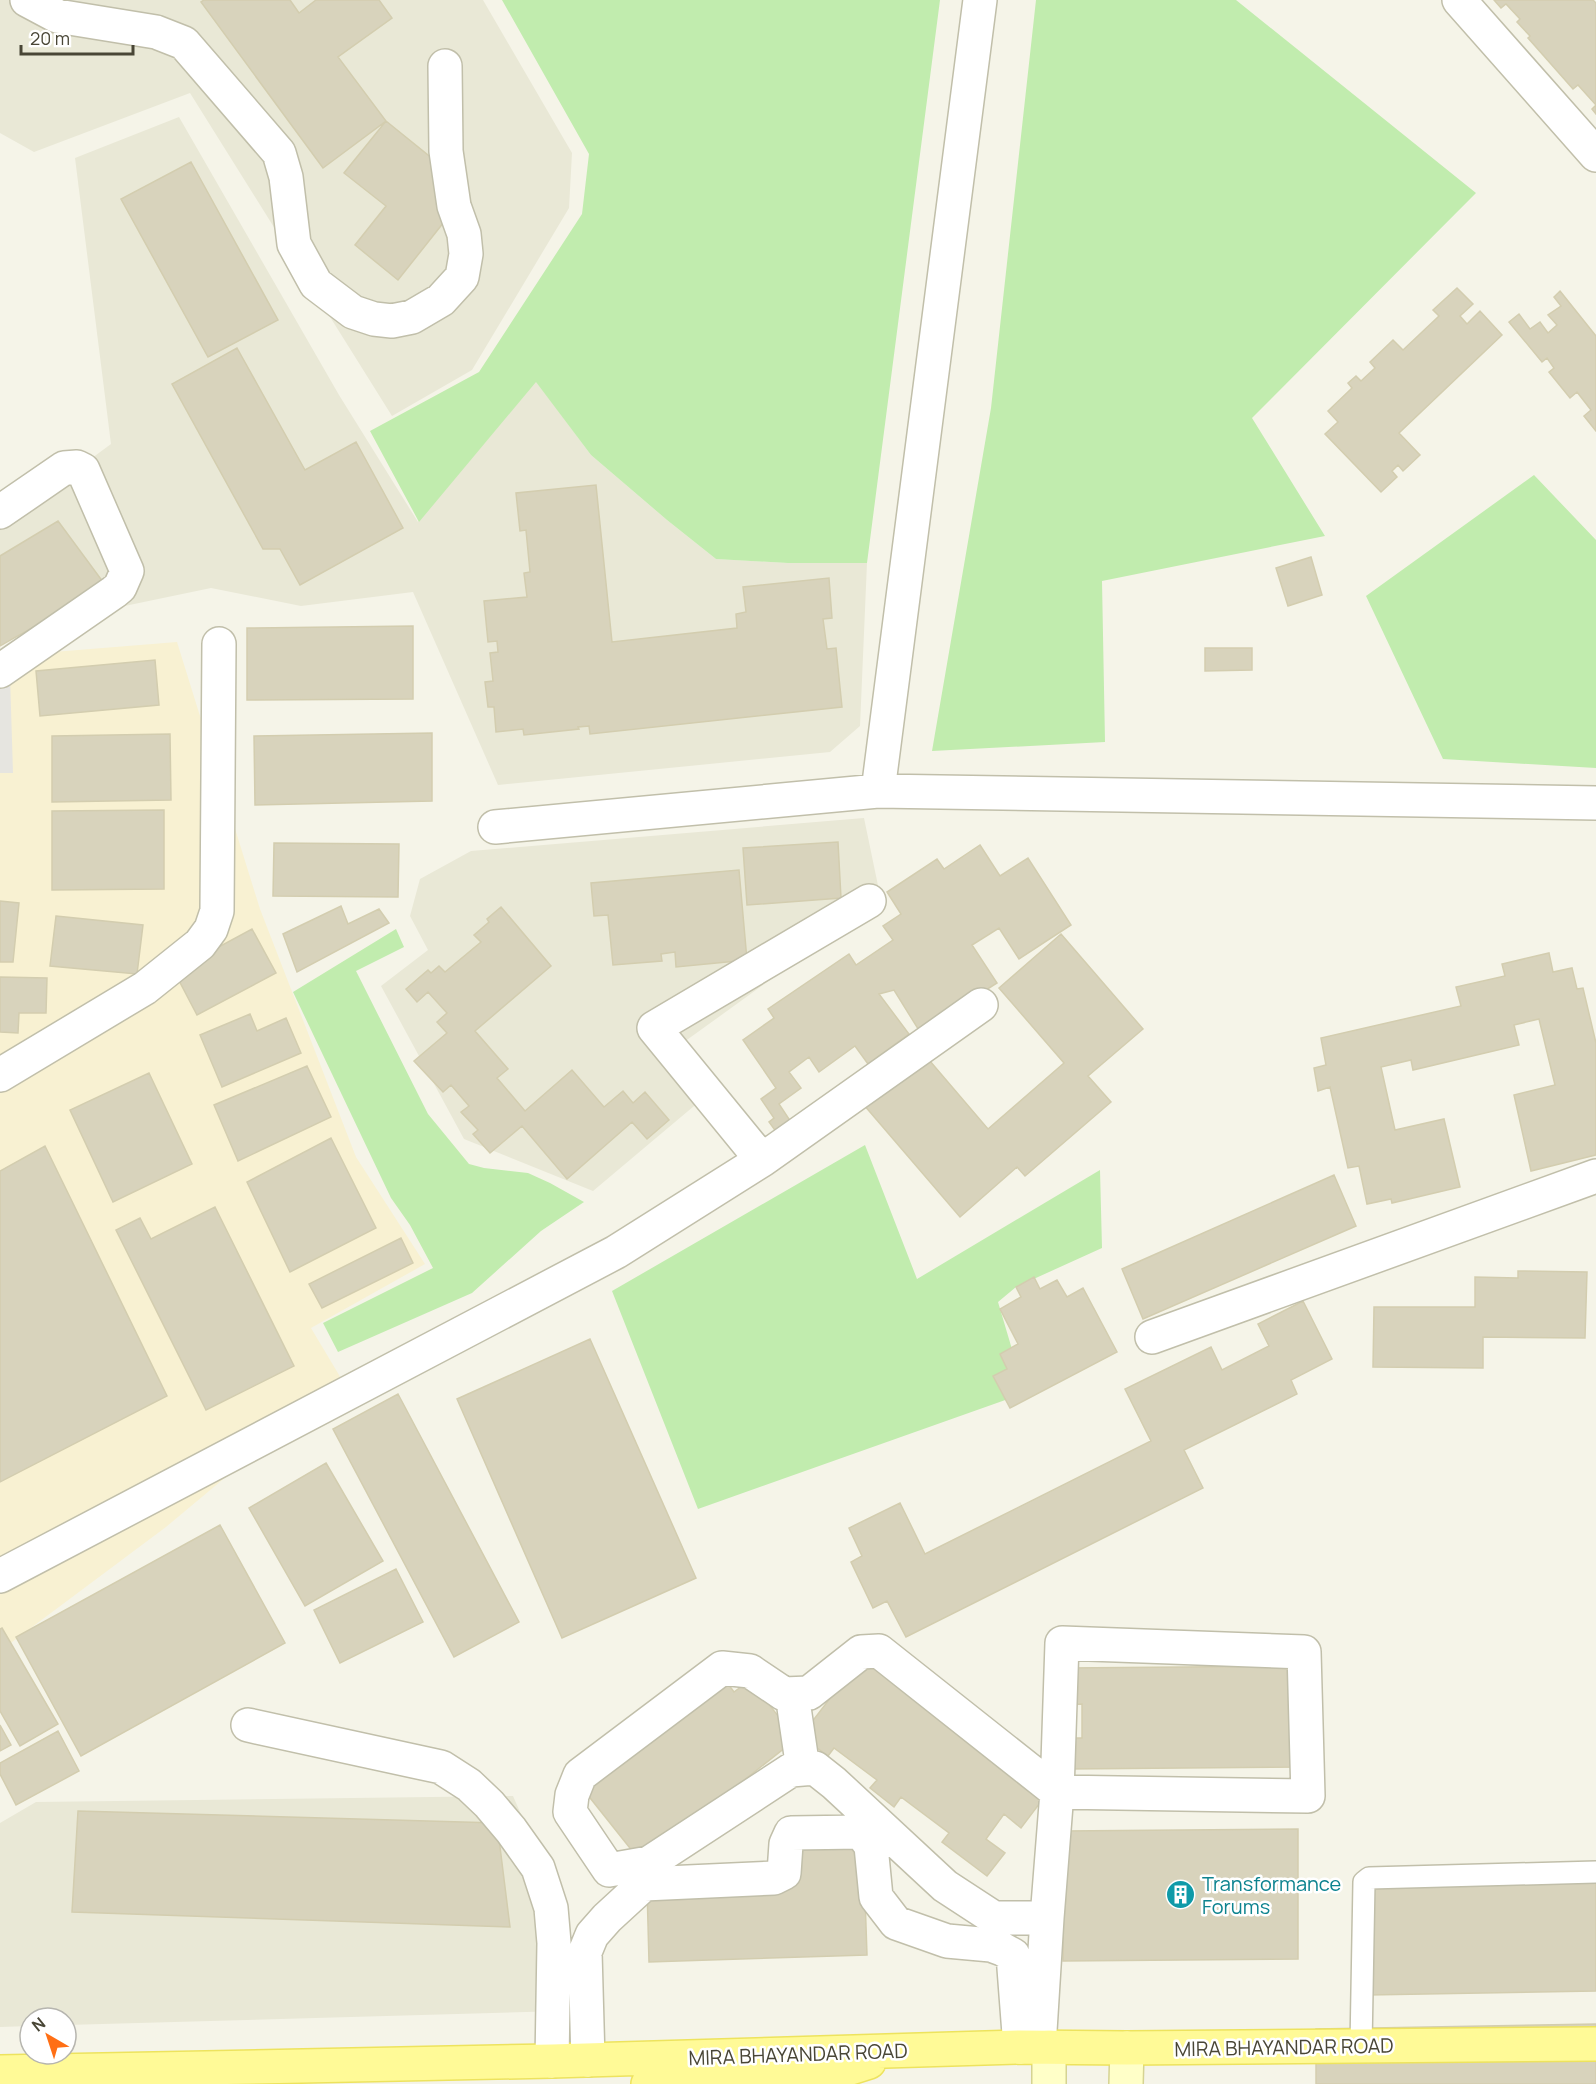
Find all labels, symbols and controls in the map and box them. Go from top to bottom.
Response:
scale bar [21,18,134,56]
text: 20 m [30,26,70,50]
place label: Transformance Forums [1202,1870,1341,1920]
building icon: Transformance Forums [1165,1879,1197,1911]
north arrow [18,2006,78,2066]
text: N [27,2012,50,2037]
street label: MIRA BHAYANDAR ROAD [1174,2032,1394,2062]
street label: MIRA BHAYANDAR ROAD [688,2037,908,2071]

